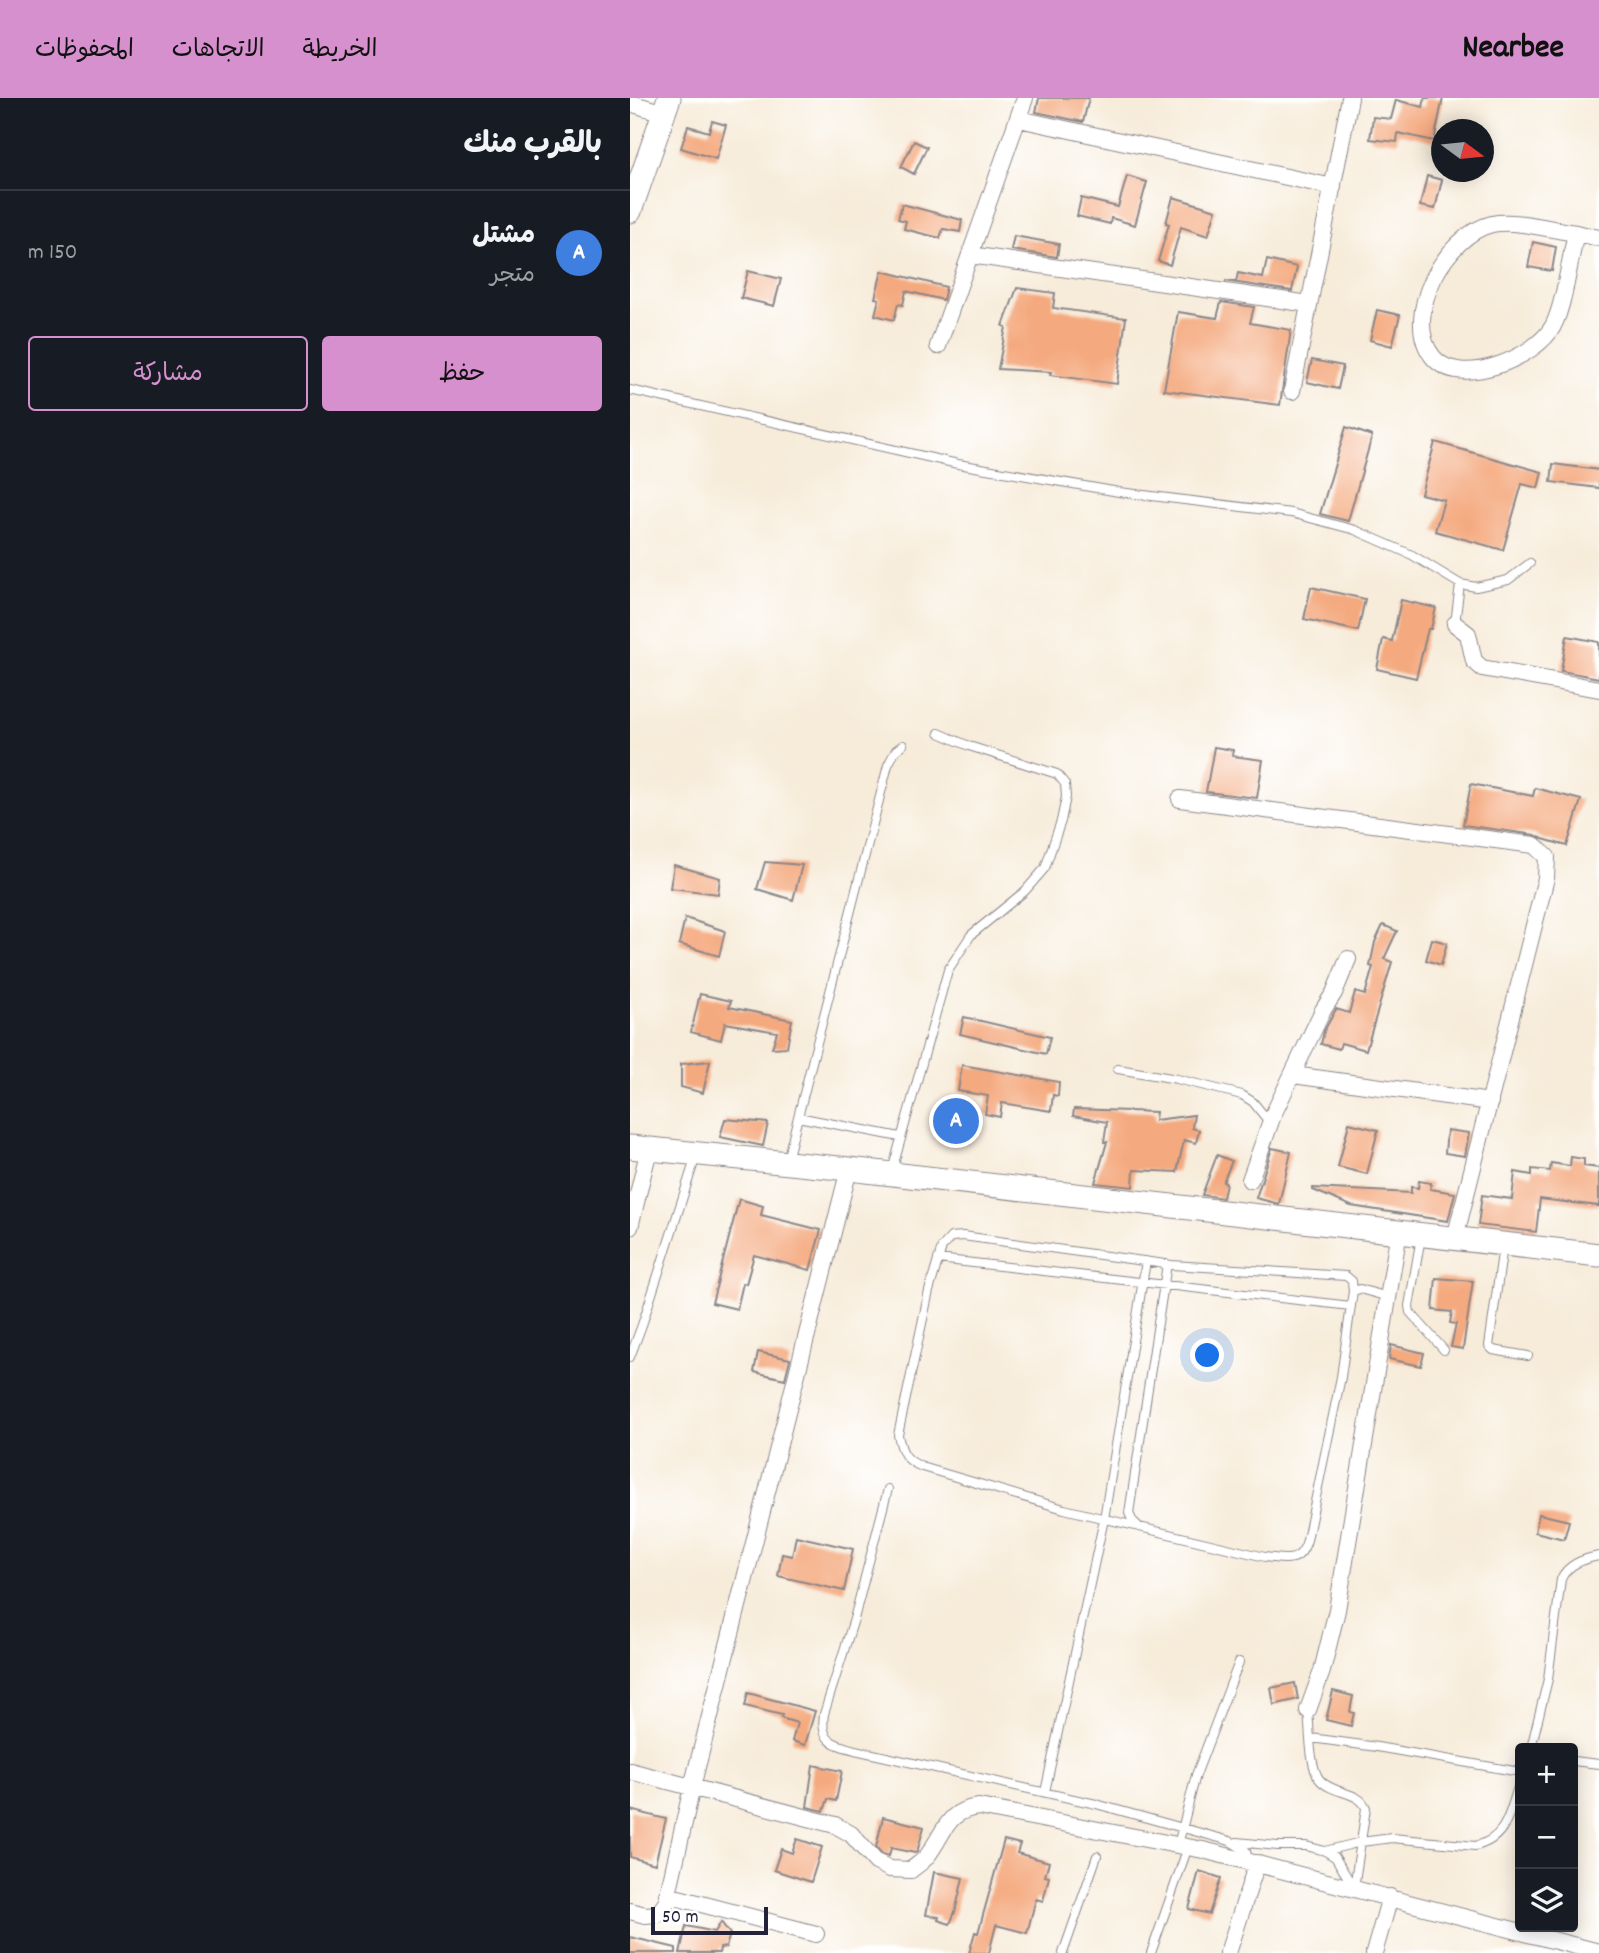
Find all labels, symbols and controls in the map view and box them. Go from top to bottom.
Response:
text: Nearbee [1462,26,1564,73]
text: المحفوظات [35,34,134,68]
text: الاتجاهات [172,34,265,68]
text: الخريطة [303,34,377,68]
north arrow [1431,119,1494,182]
text: بالقرب منك [464,125,602,168]
text: مشتل [472,218,535,255]
text: 150 m [28,237,77,270]
text: A [573,237,585,270]
text: متجر [490,260,535,293]
button: مشاركة [28,336,308,411]
button: حفظ [322,336,602,411]
pin: A [933,1095,979,1147]
your location [1190,1338,1224,1372]
map controls [1515,1743,1578,1932]
button: + [1515,1743,1578,1806]
button: − [1515,1806,1578,1869]
button: layers [1515,1869,1578,1932]
scale bar [651,1904,768,1936]
text: 50 m [662,1905,699,1932]

